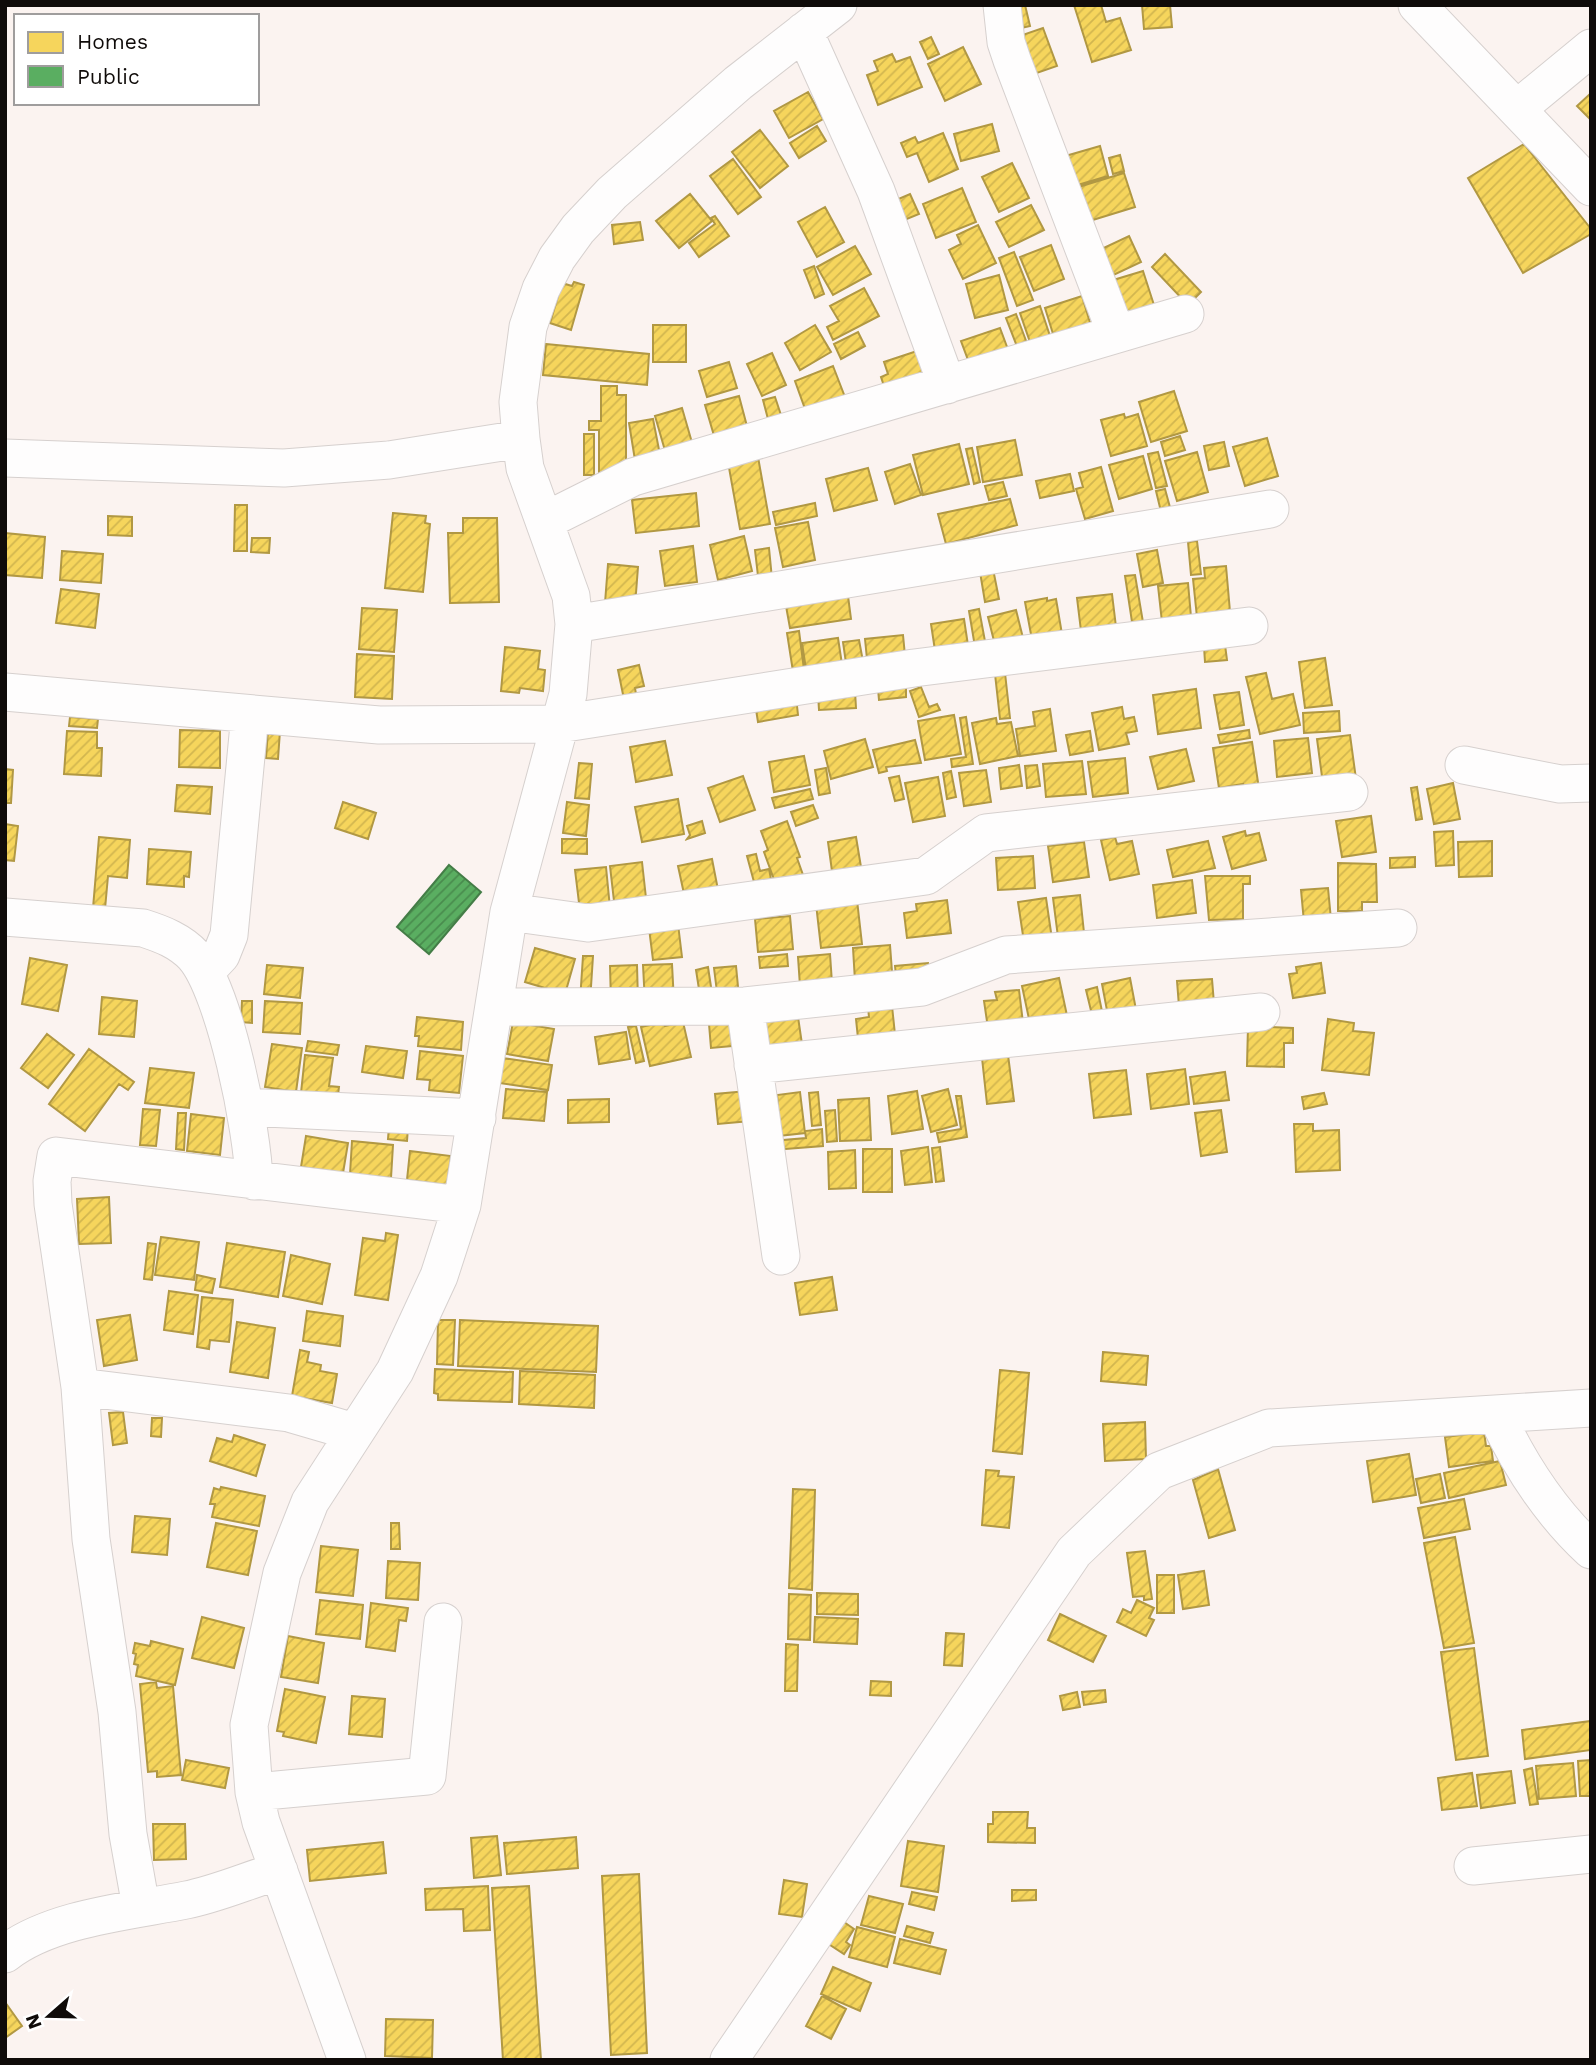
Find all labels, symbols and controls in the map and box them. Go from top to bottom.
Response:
legend [14,14,259,105]
text: Homes [77,29,148,54]
text: Public [77,64,140,89]
north arrow [14,1981,84,2051]
text: N [20,2011,47,2032]

